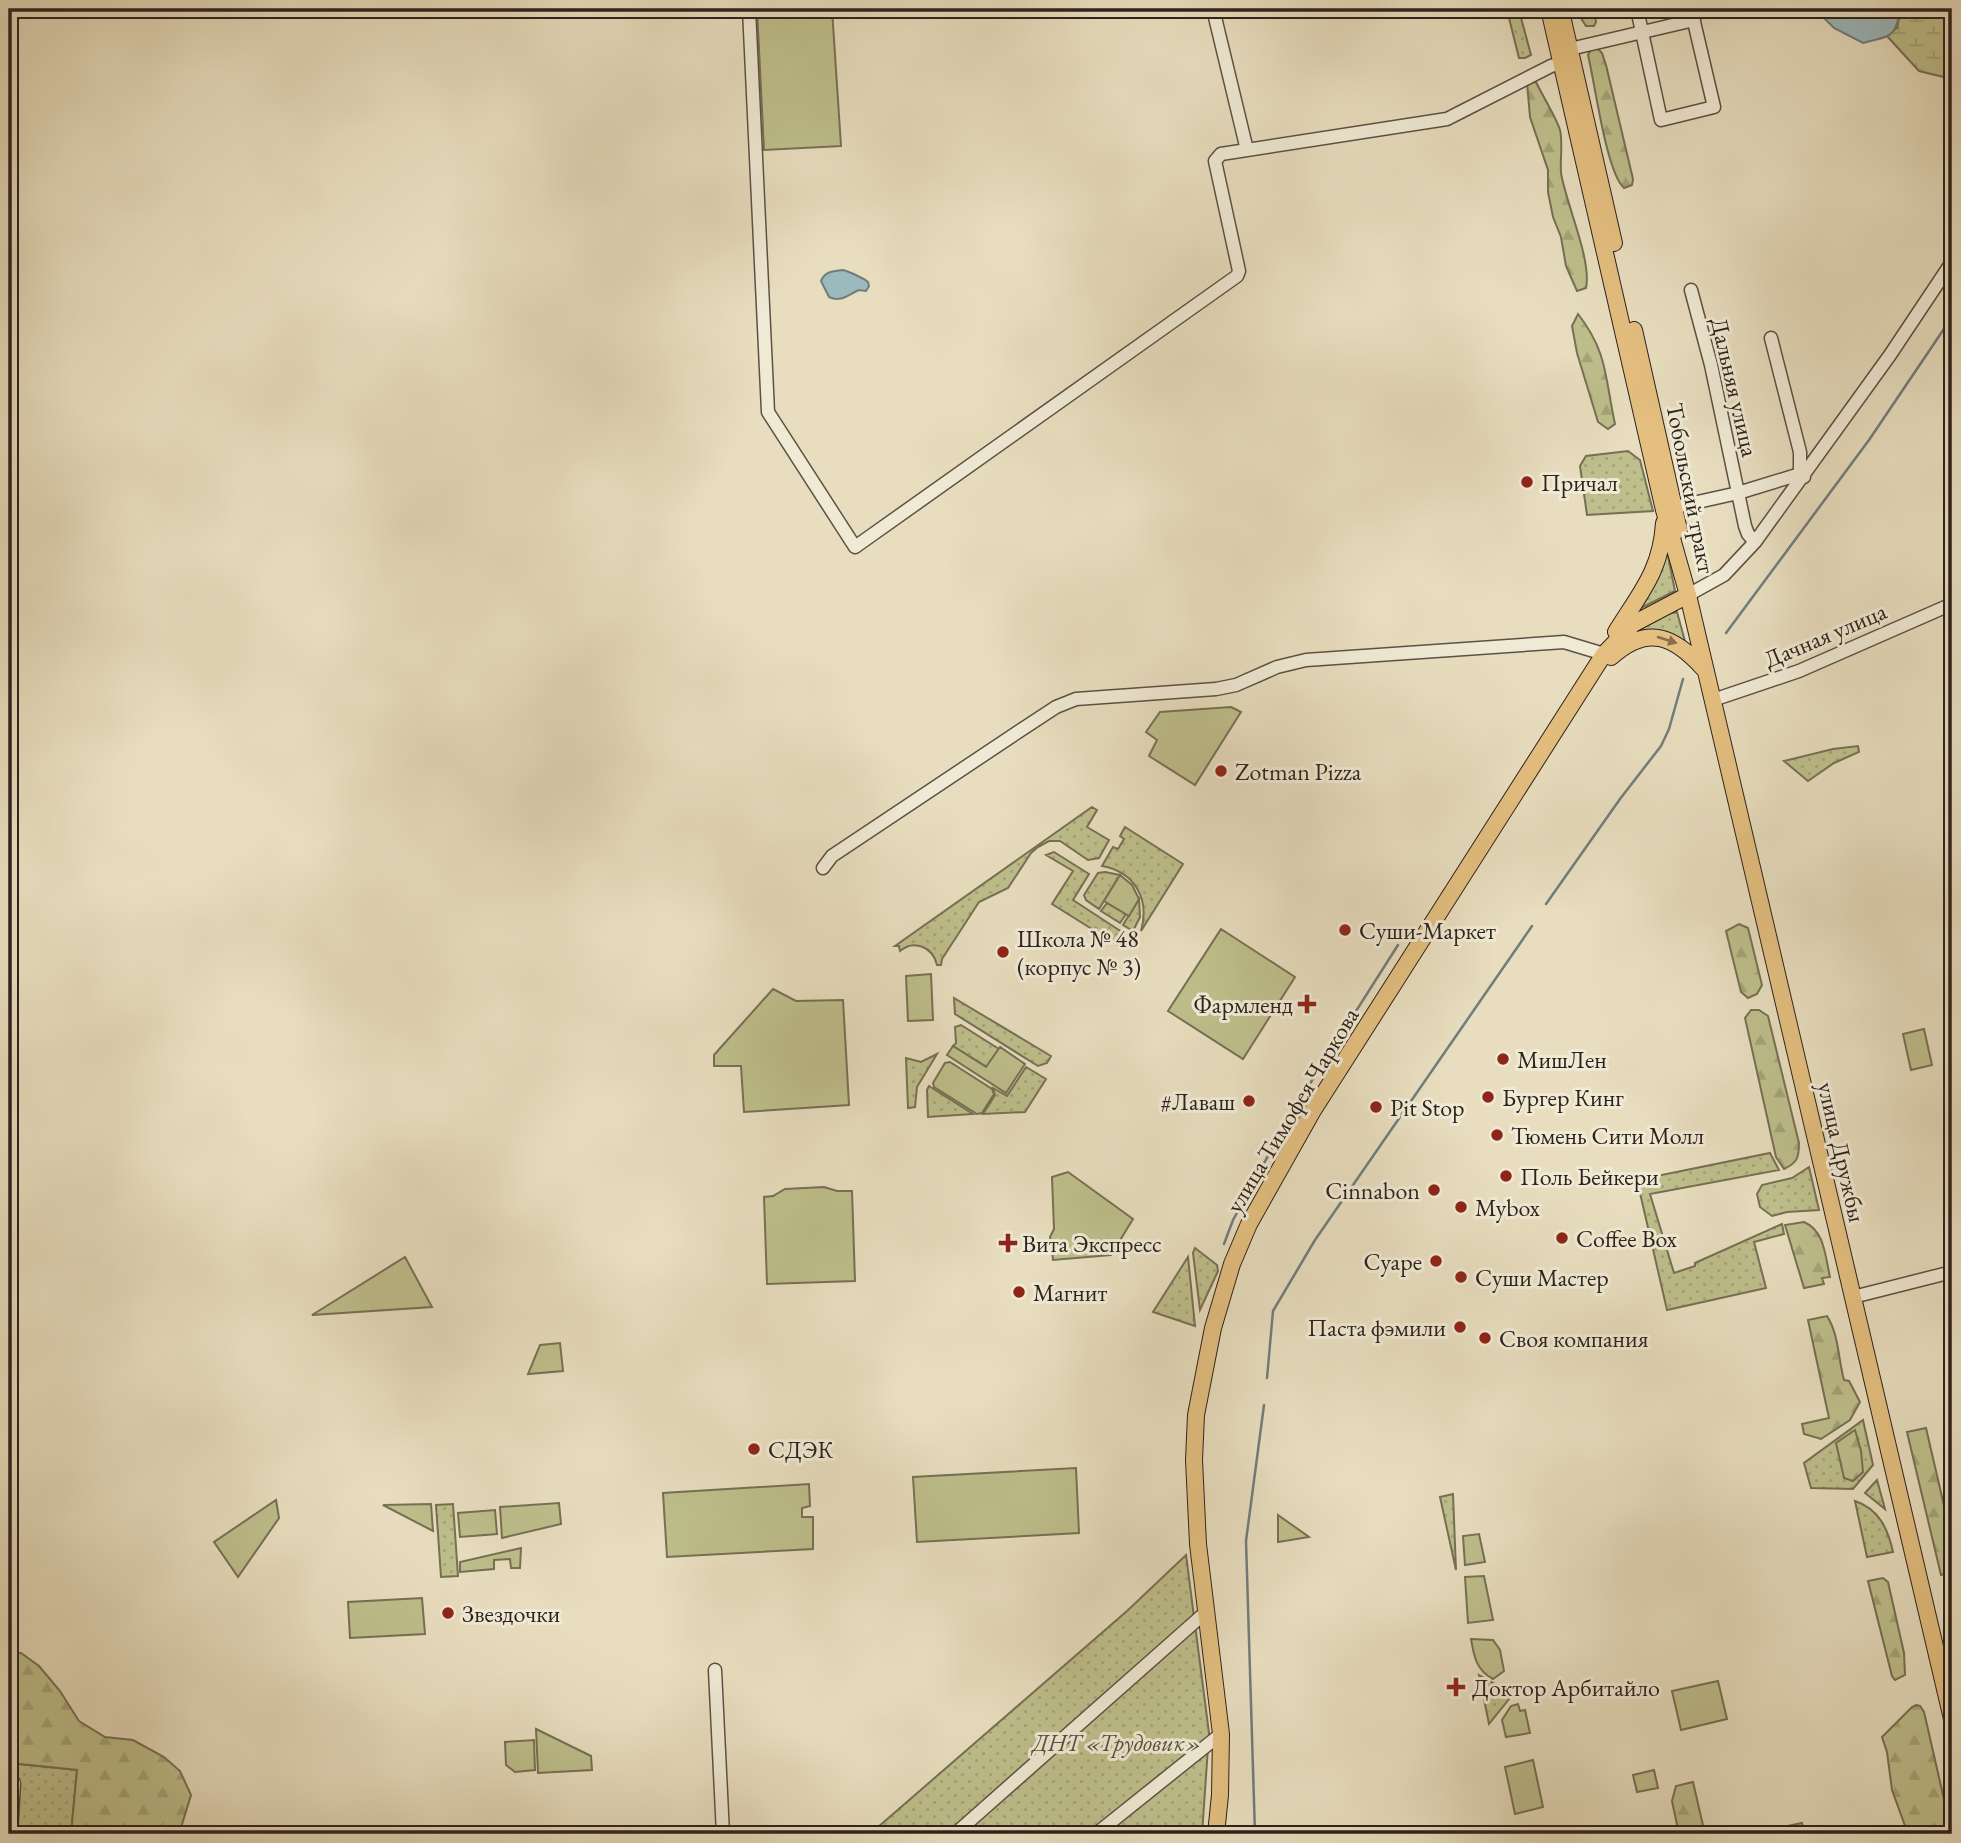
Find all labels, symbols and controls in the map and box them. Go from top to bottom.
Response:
street label: Дальняя улица [1704,314,1766,460]
street label: Тобольский тракт [1659,400,1723,576]
place label: Причал [1541,467,1618,498]
marker: Причал [1519,474,1535,490]
street label: Дачная улица [1759,595,1891,675]
one-way arrow [1656,636,1677,646]
place label: Zotman Pizza [1235,756,1362,787]
marker: Zotman Pizza [1213,763,1229,779]
place label: Суши-Маркет [1359,915,1496,946]
marker: Суши-Маркет [1337,922,1353,938]
place label: Школа № 48 (корпус № 3) [1017,923,1141,982]
marker: Школа № 48 (корпус № 3) [995,944,1011,960]
place label: Фармленд [1194,989,1293,1020]
marker: Фармленд [1299,996,1315,1012]
street label: улица Тимофея Чаркова [1218,1001,1366,1218]
place label: МишЛен [1517,1044,1607,1075]
marker: МишЛен [1495,1051,1511,1067]
street label: улица Дружбы [1811,1079,1873,1225]
place label: Бургер Кинг [1502,1082,1624,1113]
place label: #Лаваш [1161,1086,1235,1117]
marker: Бургер Кинг [1480,1089,1496,1105]
place label: Pit Stop [1390,1092,1465,1123]
marker: #Лаваш [1241,1093,1257,1109]
marker: Pit Stop [1368,1099,1384,1115]
place label: Тюмень Сити Молл [1511,1120,1704,1151]
marker: Тюмень Сити Молл [1489,1127,1505,1143]
place label: Поль Бейкери [1520,1161,1659,1192]
marker: Поль Бейкери [1498,1168,1514,1184]
place label: Cinnabon [1325,1175,1420,1206]
marker: Cinnabon [1426,1182,1442,1198]
place label: Mybox [1475,1192,1541,1223]
marker: Mybox [1453,1199,1469,1215]
place label: Coffee Box [1576,1223,1678,1254]
place label: Вита Экспресс [1022,1228,1162,1259]
marker: Coffee Box [1554,1230,1570,1246]
marker: Вита Экспресс [1000,1235,1016,1251]
place label: Суаре [1363,1246,1422,1277]
marker: Суаре [1428,1253,1444,1269]
place label: Суши Мастер [1475,1262,1609,1293]
marker: Суши Мастер [1453,1269,1469,1285]
place label: Магнит [1033,1277,1107,1308]
marker: Магнит [1011,1284,1027,1300]
place label: Паста фэмили [1307,1312,1446,1343]
marker: Паста фэмили [1452,1319,1468,1335]
place label: Своя компания [1499,1323,1649,1354]
marker: Своя компания [1477,1330,1493,1346]
place label: СДЭК [768,1434,834,1465]
marker: СДЭК [746,1441,762,1457]
place label: Звездочки [462,1598,561,1629]
marker: Звездочки [440,1605,456,1621]
place label: Доктор Арбитайло [1472,1672,1660,1703]
marker: Доктор Арбитайло [1446,1677,1466,1697]
park label: ДНТ «Трудовик» [1030,1727,1202,1758]

